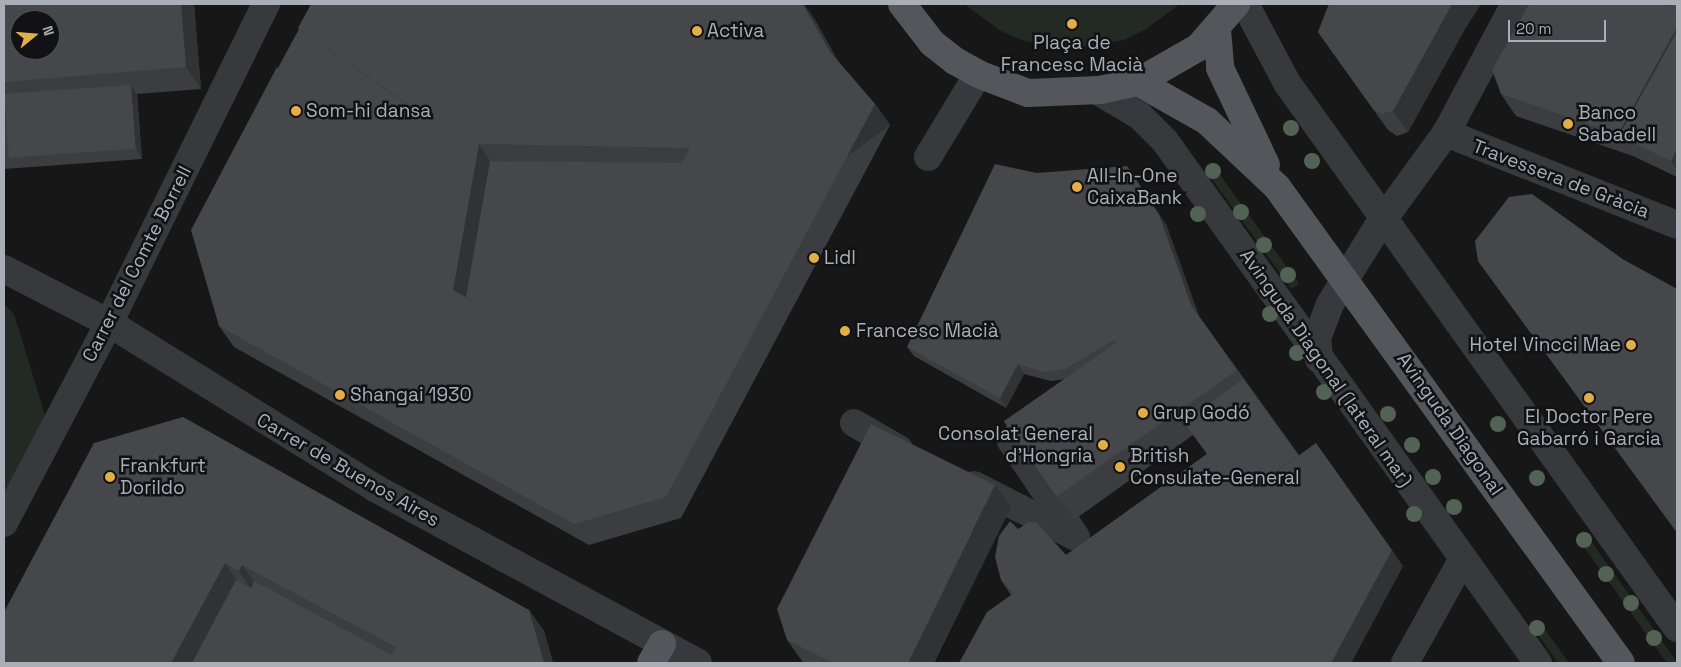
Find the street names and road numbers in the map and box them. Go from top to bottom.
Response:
street label: Travessera de Gràcia [1469,135,1653,223]
street label: Carrer del Comte Borrell [78,162,196,366]
street label: Avinguda Diagonal (lateral mar) [1235,245,1417,491]
street label: Avinguda Diagonal [1392,348,1508,500]
street label: Carrer de Buenos Aires [253,408,443,532]

